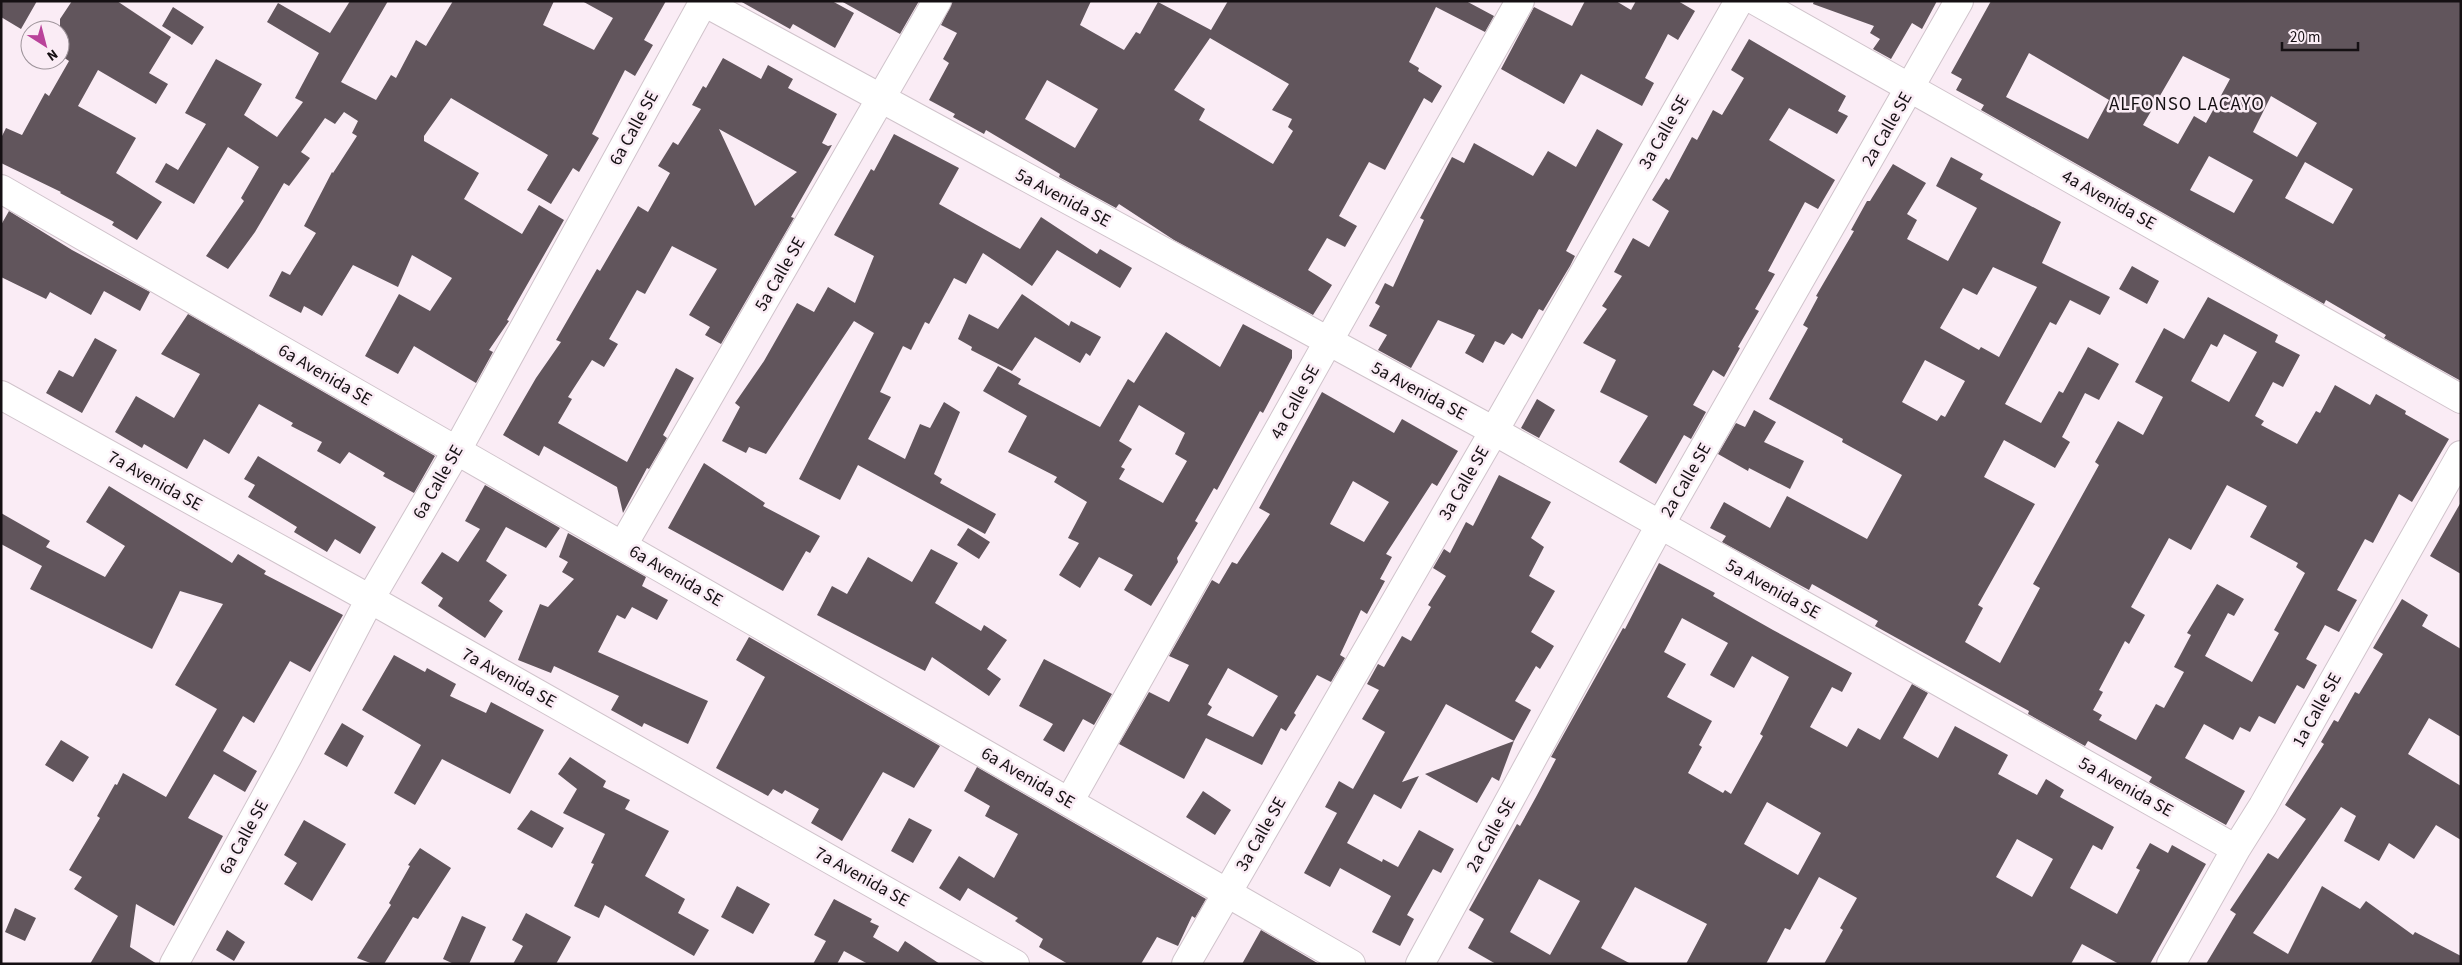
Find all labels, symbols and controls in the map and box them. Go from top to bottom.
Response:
north arrow [20,20,70,70]
scale bar [2282,20,2358,52]
text: 20 m [2290,27,2320,48]
text: N [42,44,62,66]
street label: 6a Calle SE [603,86,665,170]
street label: 2a Calle SE [1856,87,1918,171]
street label: 3a Calle SE [1633,90,1695,174]
district label: ALFONSO LACAYO [2109,91,2265,118]
street label: 5a Avenida SE [1011,162,1115,234]
street label: 4a Avenida SE [2057,164,2161,236]
street label: 5a Calle SE [749,232,811,316]
street label: 6a Avenida SE [273,338,377,412]
street label: 5a Avenida SE [1367,355,1471,427]
street label: 4a Calle SE [1264,360,1326,444]
street label: 2a Calle SE [1655,438,1717,522]
street label: 6a Calle SE [407,440,469,524]
street label: 3a Calle SE [1433,441,1495,525]
street label: 7a Avenida SE [103,445,207,517]
street label: 6a Avenida SE [624,539,728,613]
street label: 5a Avenida SE [1721,553,1825,625]
street label: 7a Avenida SE [457,642,561,714]
street label: 1a Calle SE [2286,668,2348,752]
street label: 6a Avenida SE [976,741,1080,815]
street label: 5a Avenida SE [2074,751,2178,823]
street label: 3a Calle SE [1230,792,1292,876]
street label: 2a Calle SE [1460,793,1522,877]
street label: 6a Calle SE [213,795,275,879]
street label: 7a Avenida SE [810,841,914,913]

